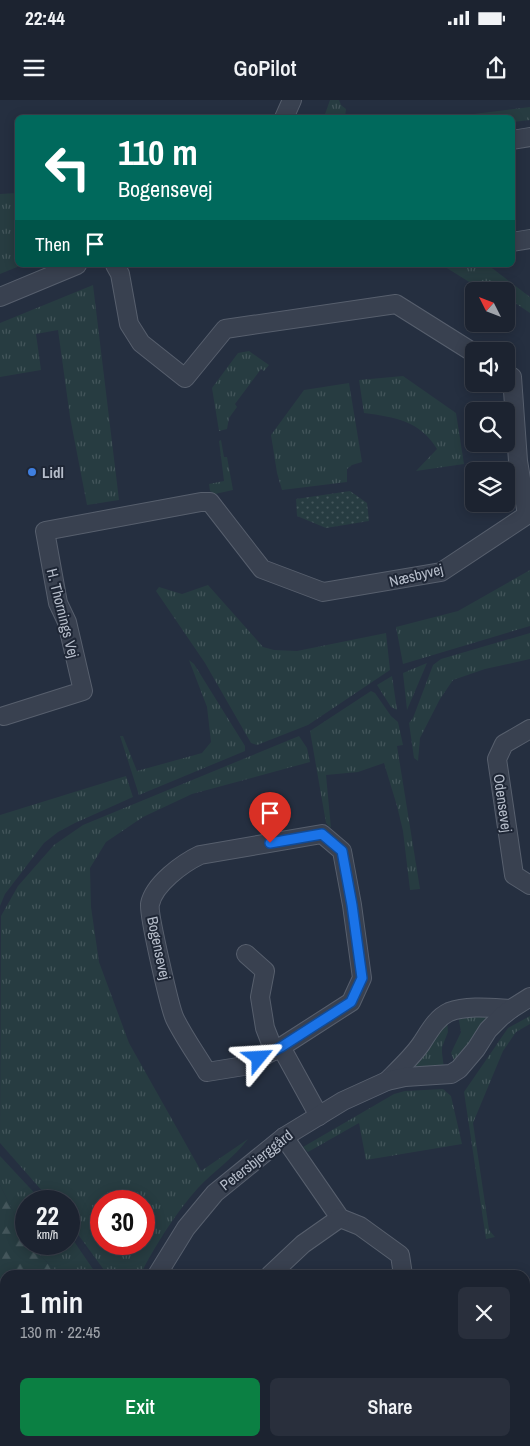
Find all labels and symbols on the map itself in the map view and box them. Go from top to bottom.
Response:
north arrow [465,282,515,332]
place label: Lidl [42,462,64,483]
marker: Lidl [26,466,38,478]
street label: Næsbyvej [387,558,445,592]
street label: H. Thornings Vej [42,566,84,660]
street label: Odensevej [489,772,517,834]
pin [249,792,291,843]
street label: Bogensevej [142,914,176,982]
position arrow [232,1031,284,1083]
street label: Petersbjerggård [215,1125,297,1195]
speed limit sign: 30 [90,1190,155,1255]

